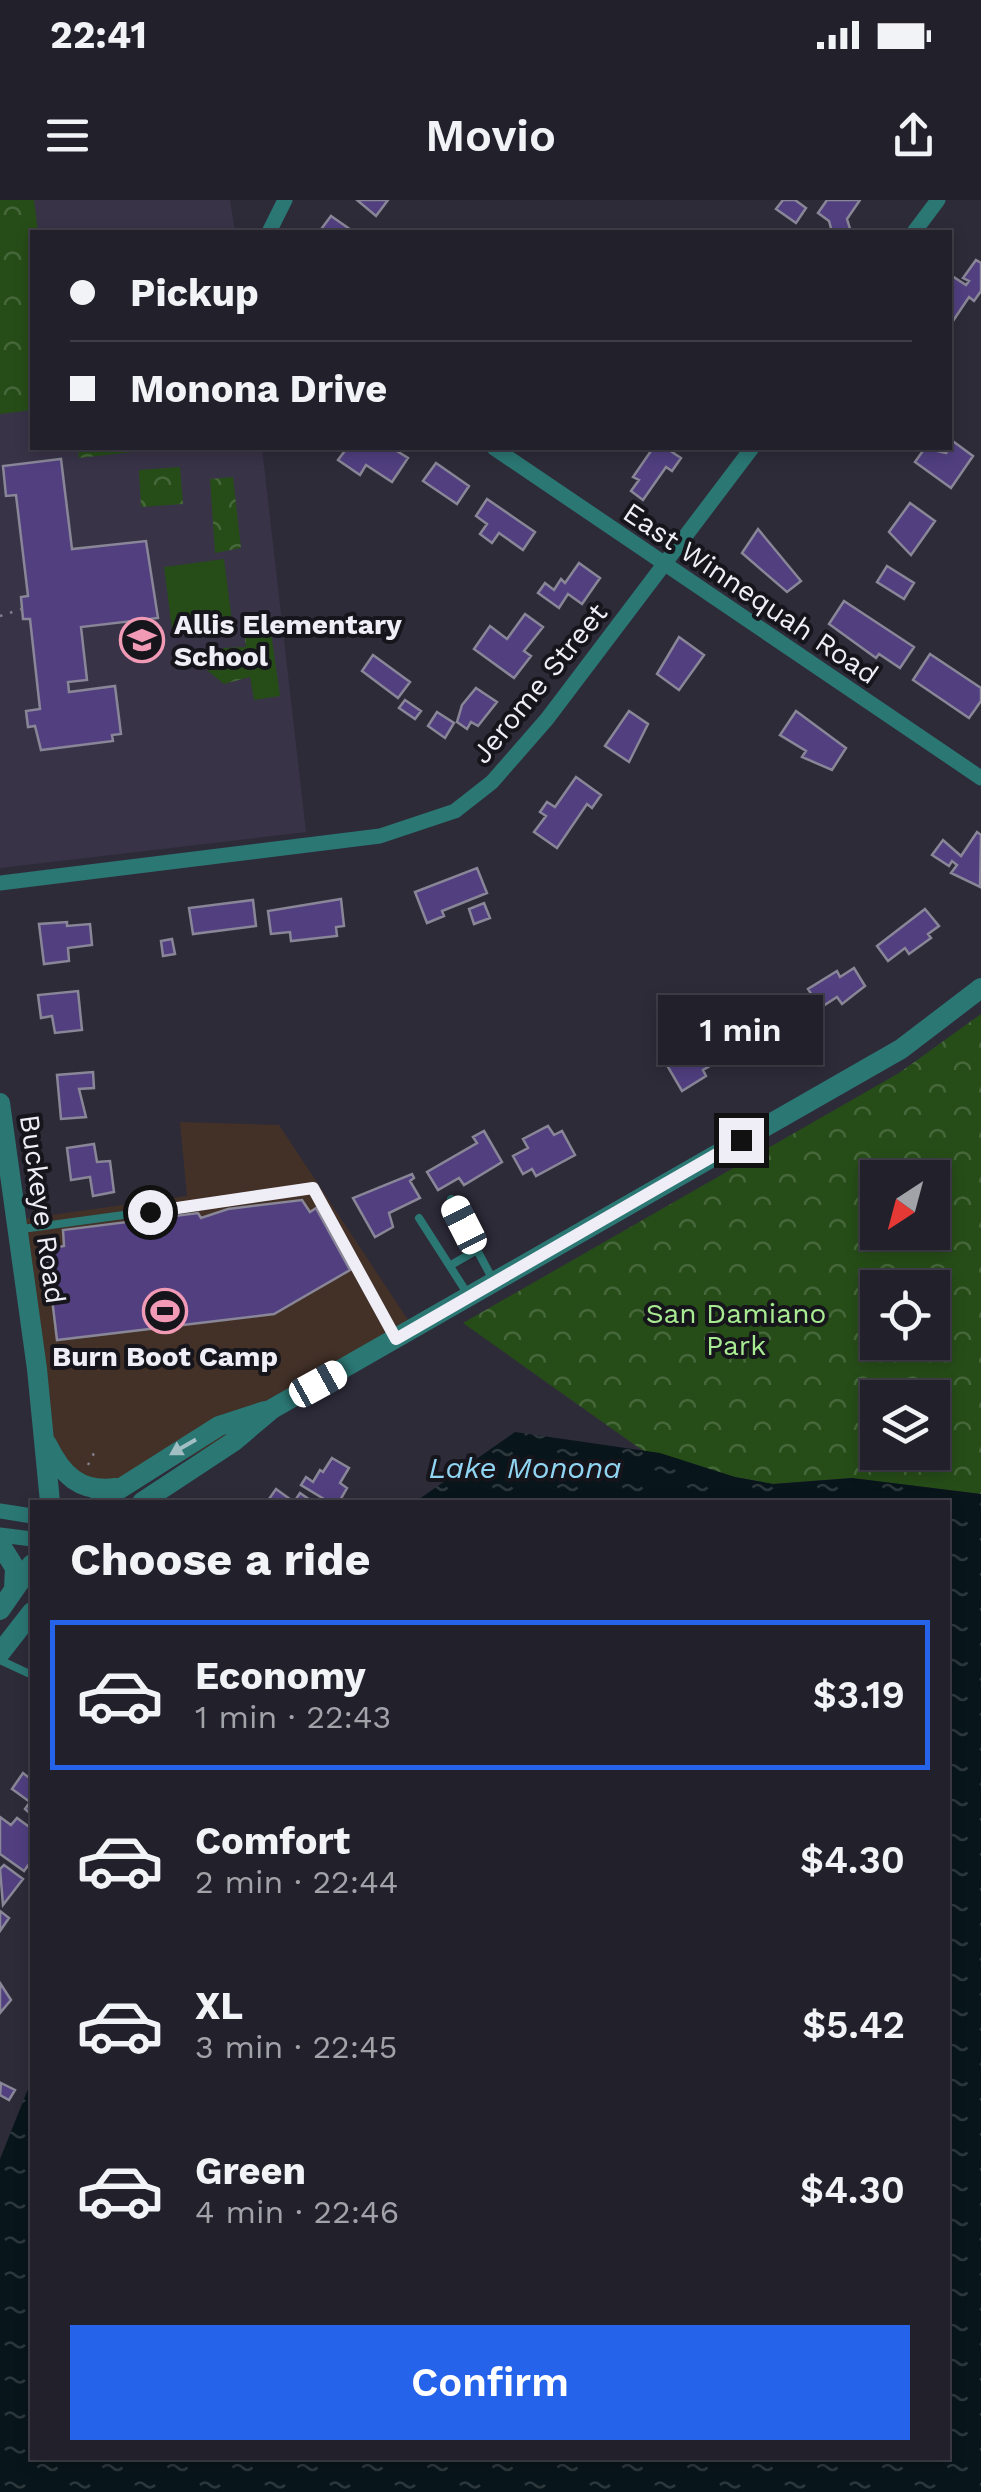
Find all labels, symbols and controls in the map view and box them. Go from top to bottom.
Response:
text: 22:41 [50,13,147,57]
icon: menu [40,108,95,163]
icon: share [886,108,941,163]
text: Movio [425,109,556,162]
text: Pickup [130,271,259,315]
text: Monona Drive [130,367,387,411]
street label: East Winnequah Road [617,496,884,691]
street label: Jerome Street [465,596,614,770]
place label: Allis Elementary School [174,608,402,673]
school or university icon: Allis Elementary School [119,617,165,663]
callout: 1 min [658,995,824,1065]
text: 1 min [699,1011,782,1049]
street label: Buckeye Road [13,1112,72,1306]
route end [719,1118,764,1163]
north arrow [860,1160,950,1250]
map controls [860,1160,950,1470]
route start [128,1190,173,1235]
car [437,1191,491,1259]
button: locate [860,1270,950,1360]
sports icon: Burn Boot Camp [142,1288,188,1334]
park label: San Damiano Park [646,1297,826,1362]
place label: Burn Boot Camp [52,1340,278,1373]
car [284,1356,352,1412]
button: layers [860,1380,950,1470]
one-way arrow [169,1437,197,1455]
water label: Lake Monona [428,1450,622,1485]
text: Choose a ride [70,1533,370,1586]
icon: car [75,1650,165,1740]
text: Economy [195,1654,366,1698]
text: $3.19 [813,1673,905,1717]
text: 1 min · 22:43 [195,1698,391,1736]
icon: car [75,1815,165,1905]
text: Comfort [195,1819,350,1863]
text: $4.30 [800,1838,905,1882]
text: 2 min · 22:44 [195,1863,398,1901]
icon: car [75,1980,165,2070]
text: XL [195,1984,243,2028]
text: $5.42 [802,2003,905,2047]
text: 3 min · 22:45 [195,2028,397,2066]
icon: car [75,2145,165,2235]
text: Green [195,2149,306,2193]
text: $4.30 [800,2168,905,2212]
text: 4 min · 22:46 [195,2193,399,2231]
button: Confirm [70,2325,910,2440]

